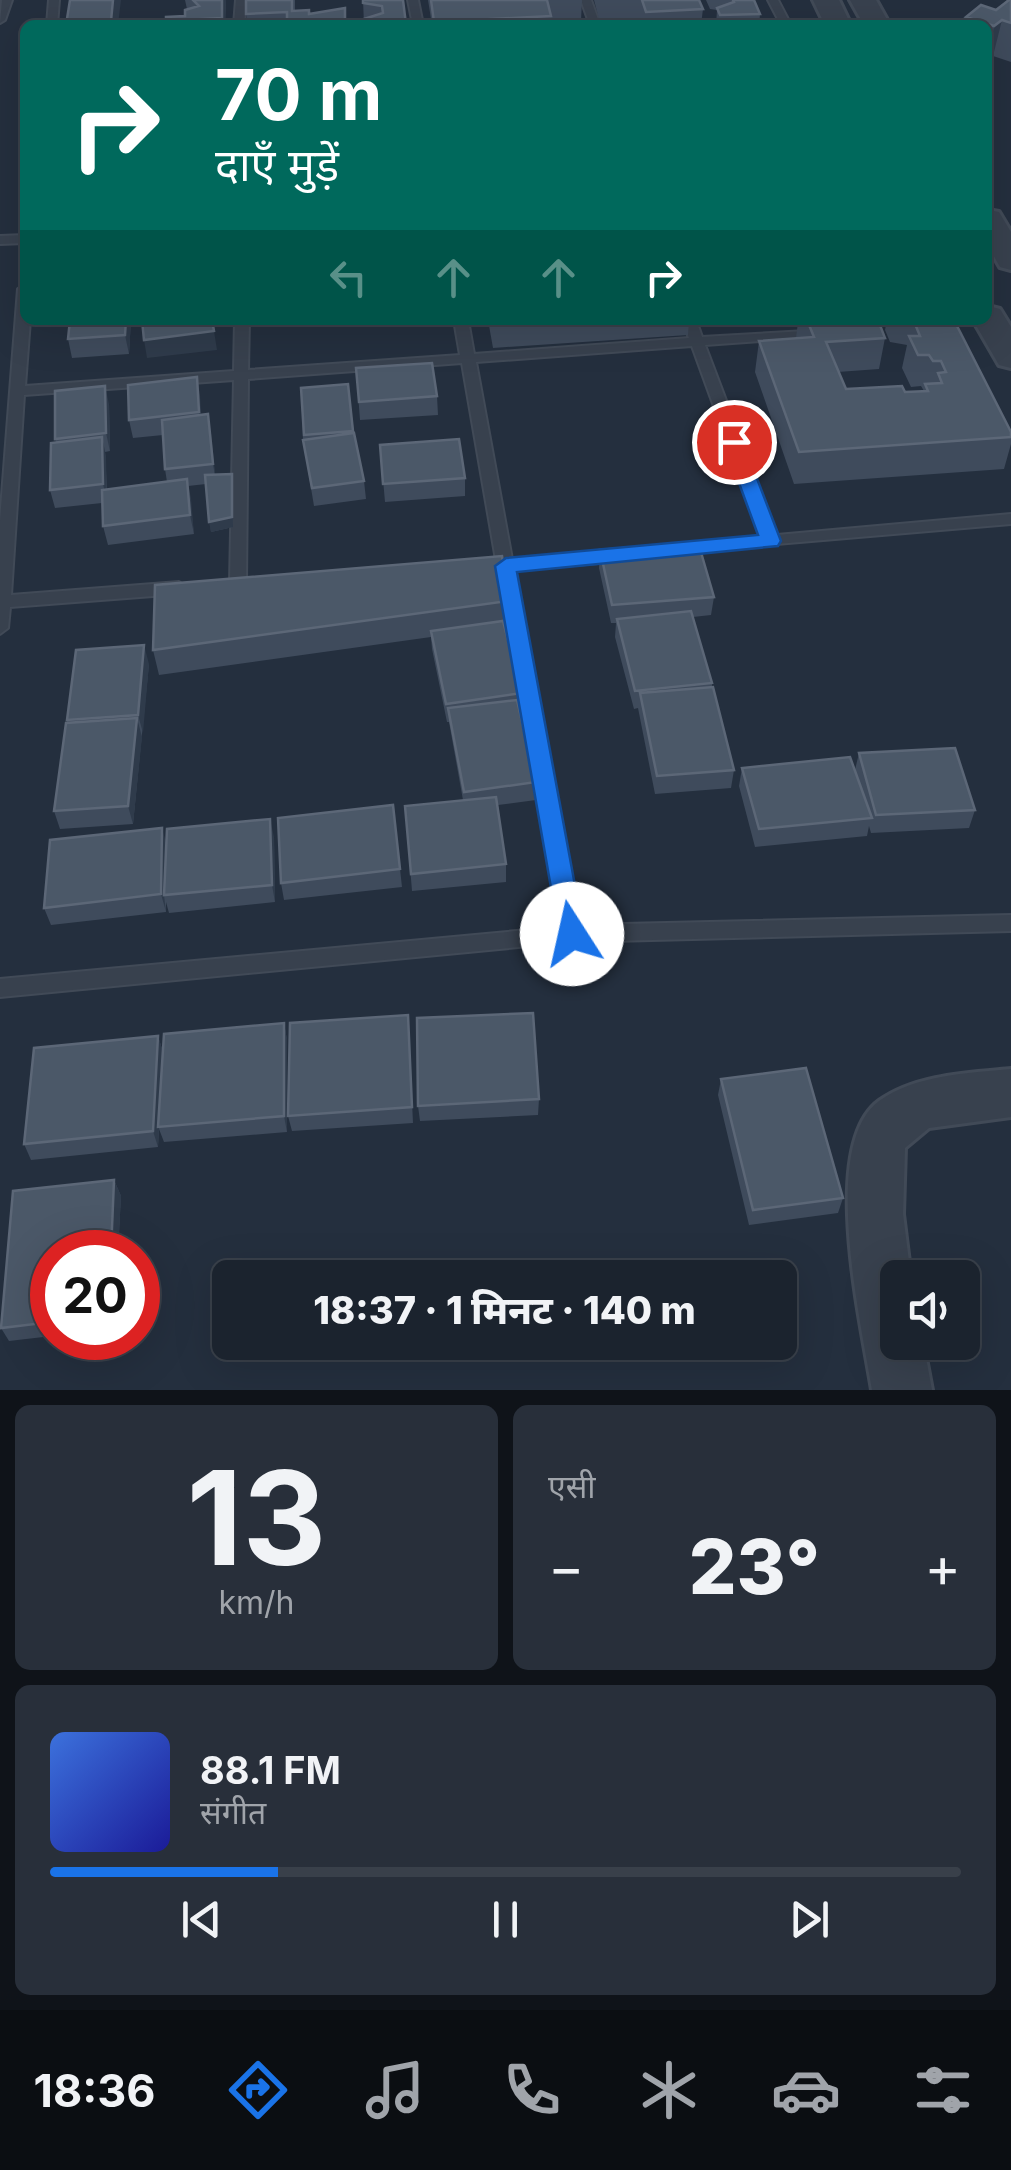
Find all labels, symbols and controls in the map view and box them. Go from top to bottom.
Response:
text: 70 m [215,52,382,137]
icon: right [50,60,180,190]
text: दाएँ मुड़ें [215,137,339,192]
icon: left [321,250,376,305]
icon: ahead [426,250,481,305]
icon: ahead [531,250,586,305]
icon: right [636,250,691,305]
pin [692,400,777,485]
icon: arrive [707,415,762,470]
position arrow [520,882,624,986]
speed limit sign: 20 [30,1230,160,1360]
map controls [880,1260,980,1360]
button: sound [880,1260,980,1360]
text: 18:37 · 1 मिनट · 140 m [313,1287,696,1333]
text: 13 [187,1439,326,1596]
text: एसी [548,1467,596,1506]
text: 23° [689,1521,820,1612]
text: − [548,1534,584,1600]
text: + [925,1534,961,1600]
text: km/h [218,1583,295,1622]
text: 88.1 FM [200,1747,341,1793]
text: संगीत [200,1793,266,1832]
icon: previous [174,1892,229,1947]
icon: pause [478,1892,533,1947]
icon: next [782,1892,837,1947]
icon: directions [223,2055,293,2125]
icon: music [360,2055,430,2125]
icon: phone [497,2055,567,2125]
icon: climate [634,2055,704,2125]
icon: car [771,2055,841,2125]
icon: filters [908,2055,978,2125]
text: 18:36 [34,2063,156,2118]

